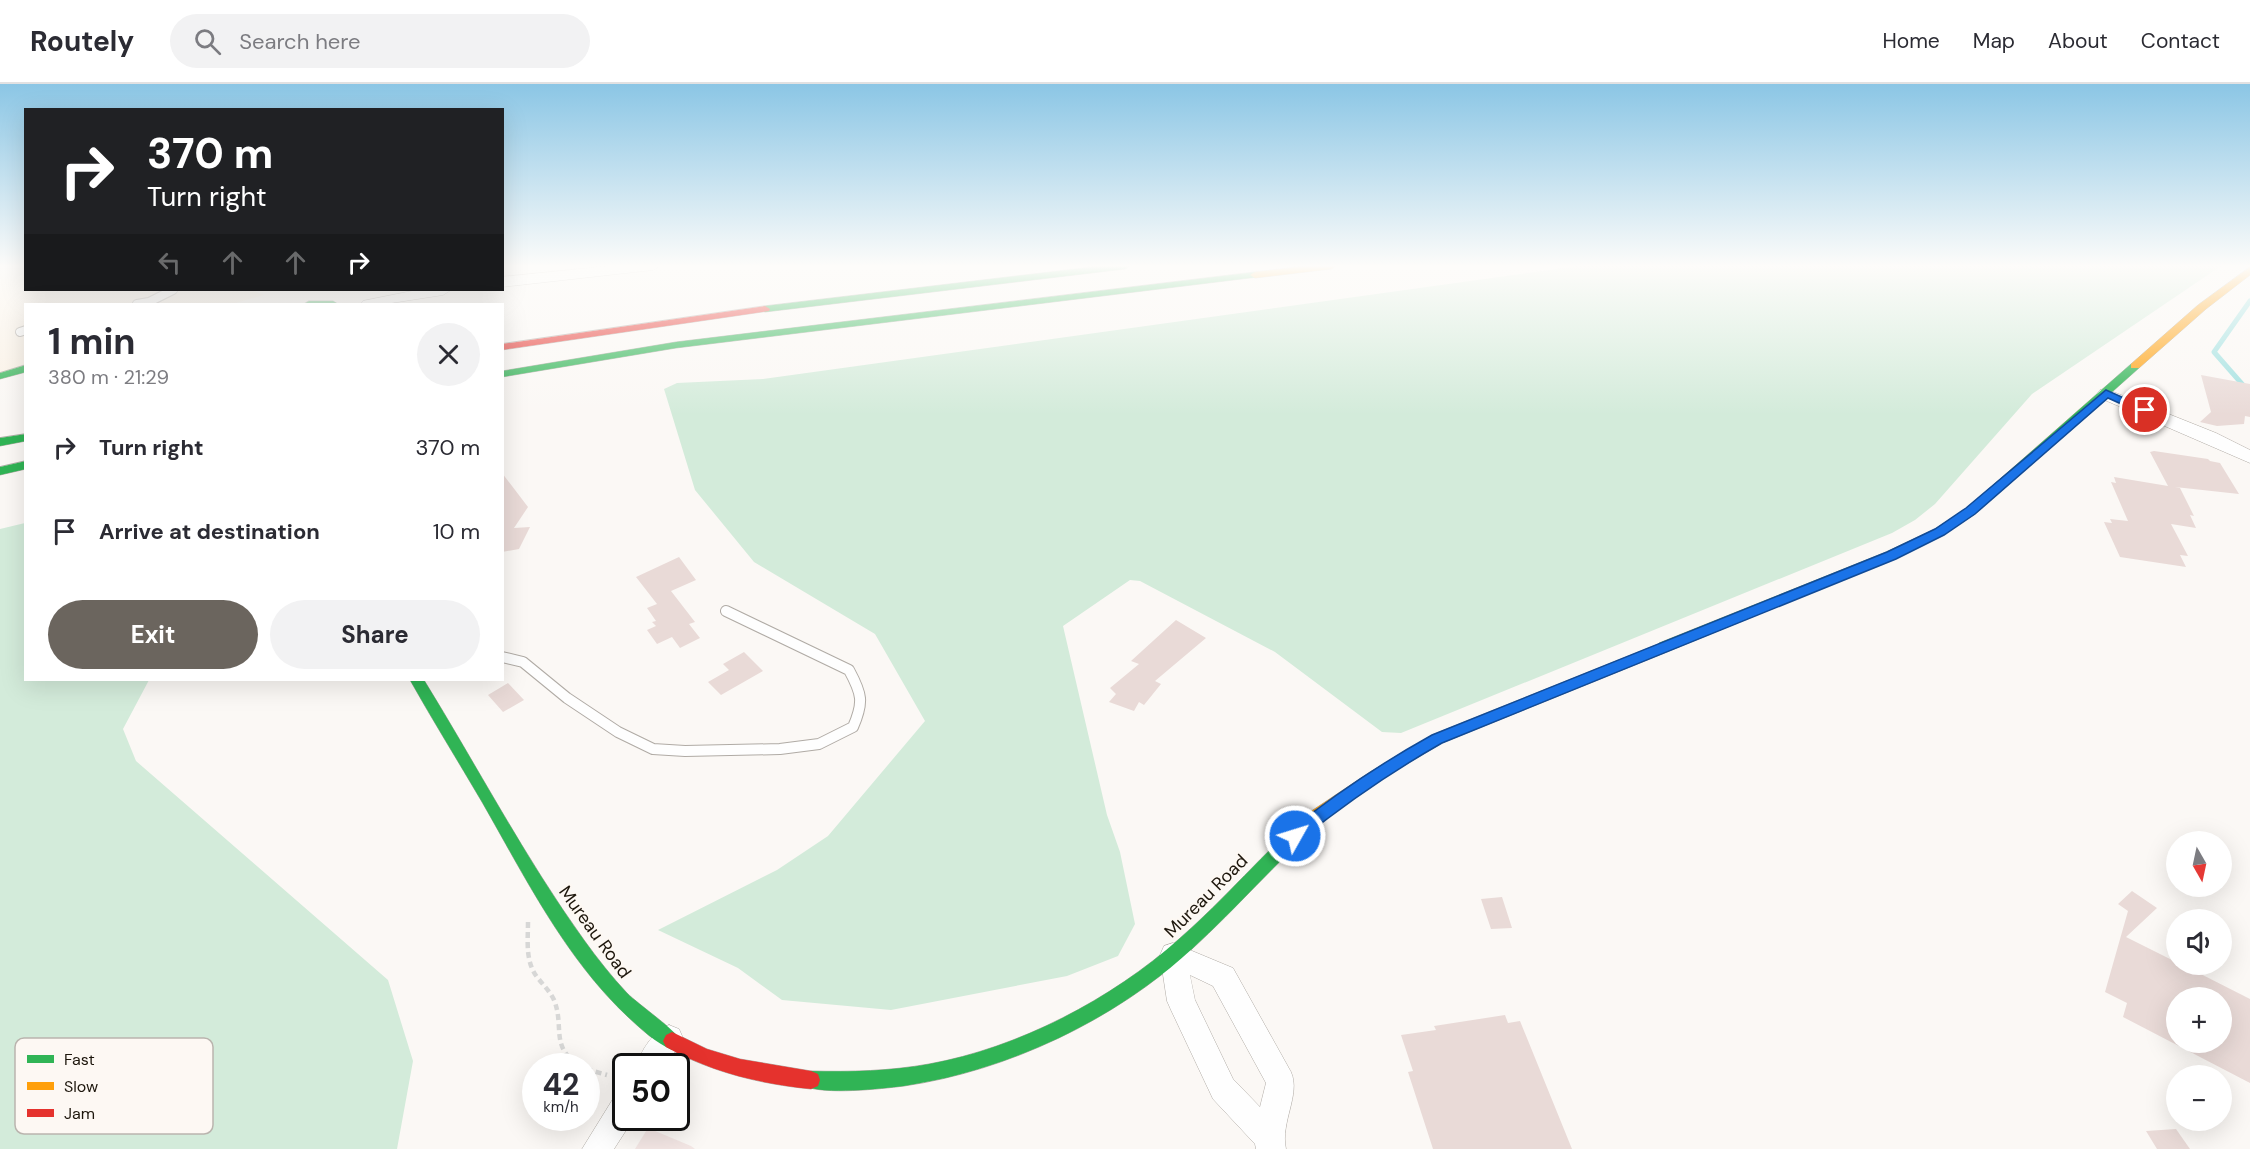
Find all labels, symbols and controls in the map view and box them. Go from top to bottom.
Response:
search box [170,14,590,68]
text: Routely [30,23,134,60]
icon: search [191,25,224,58]
text: Search here [239,27,361,56]
text: Home [1882,27,1940,55]
text: Map [1973,27,2015,55]
text: About [2048,27,2108,55]
text: Contact [2141,27,2220,55]
text: 370 m [147,126,273,181]
icon: right [48,132,126,210]
text: Turn right [147,179,267,214]
icon: left [153,246,186,279]
icon: ahead [216,246,249,279]
icon: ahead [279,246,312,279]
icon: right [342,246,375,279]
text: 1 min [48,318,136,365]
button: close [417,323,480,386]
text: 380 m · 21:29 [48,364,169,390]
pin [2119,384,2170,435]
icon: arrive [2128,393,2161,426]
icon: right [48,431,81,464]
text: Turn right [99,433,204,462]
text: 370 m [415,433,480,462]
icon: arrive [48,515,81,548]
text: Arrive at destination [99,517,320,546]
text: 10 m [433,517,480,546]
button: Exit [48,600,258,669]
button: Share [270,600,480,669]
position arrow [1263,804,1327,868]
north arrow [2166,831,2232,897]
map controls [2166,831,2232,1131]
street label: Mureau Road [1159,849,1253,943]
street label: Mureau Road [553,881,637,983]
button: sound [2166,909,2232,975]
button: + [2166,987,2232,1053]
legend [15,1038,213,1134]
text: Fast [64,1049,95,1070]
speed limit sign: 50 [612,1053,690,1131]
text: 42 [543,1065,579,1104]
button: − [2166,1065,2232,1131]
text: Slow [64,1076,98,1097]
text: km/h [543,1097,579,1117]
text: Jam [64,1103,95,1124]

